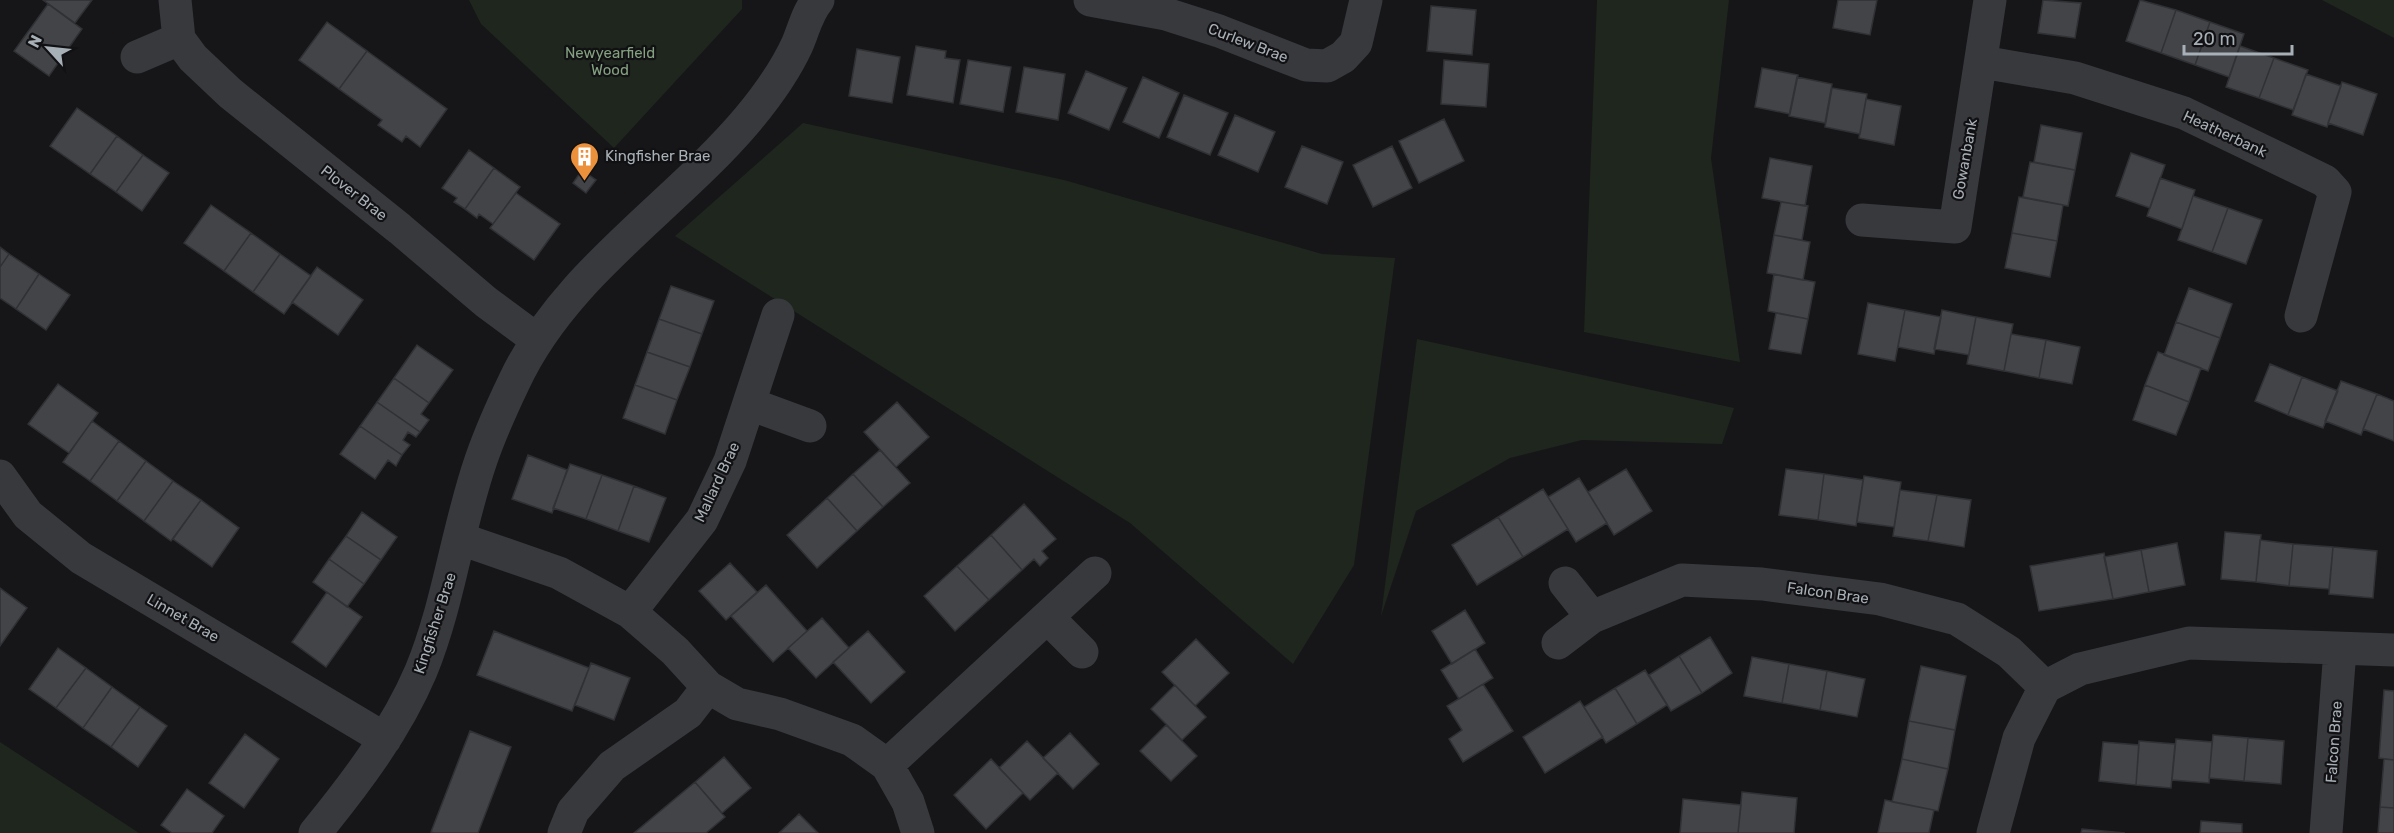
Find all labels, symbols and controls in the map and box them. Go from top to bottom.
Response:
north arrow [18,18,78,78]
scale bar [2184,18,2292,56]
street label: Curlew Brae [1205,20,1291,66]
text: 20 m [2193,28,2235,50]
text: N [24,32,46,51]
park label: Newyearfield Wood [565,44,655,79]
street label: Heatherbank [2180,107,2270,161]
street label: Gowanbank [1949,117,1981,201]
building icon: Kingfisher Brae [568,140,600,182]
place label: Kingfisher Brae [605,147,710,165]
street label: Plover Brae [317,161,391,225]
street label: Mallard Brae [691,439,743,525]
street label: Kingfisher Brae [410,570,460,676]
street label: Falcon Brae [1786,578,1870,608]
street label: Linnet Brae [144,590,222,646]
street label: Falcon Brae [2322,700,2346,784]

